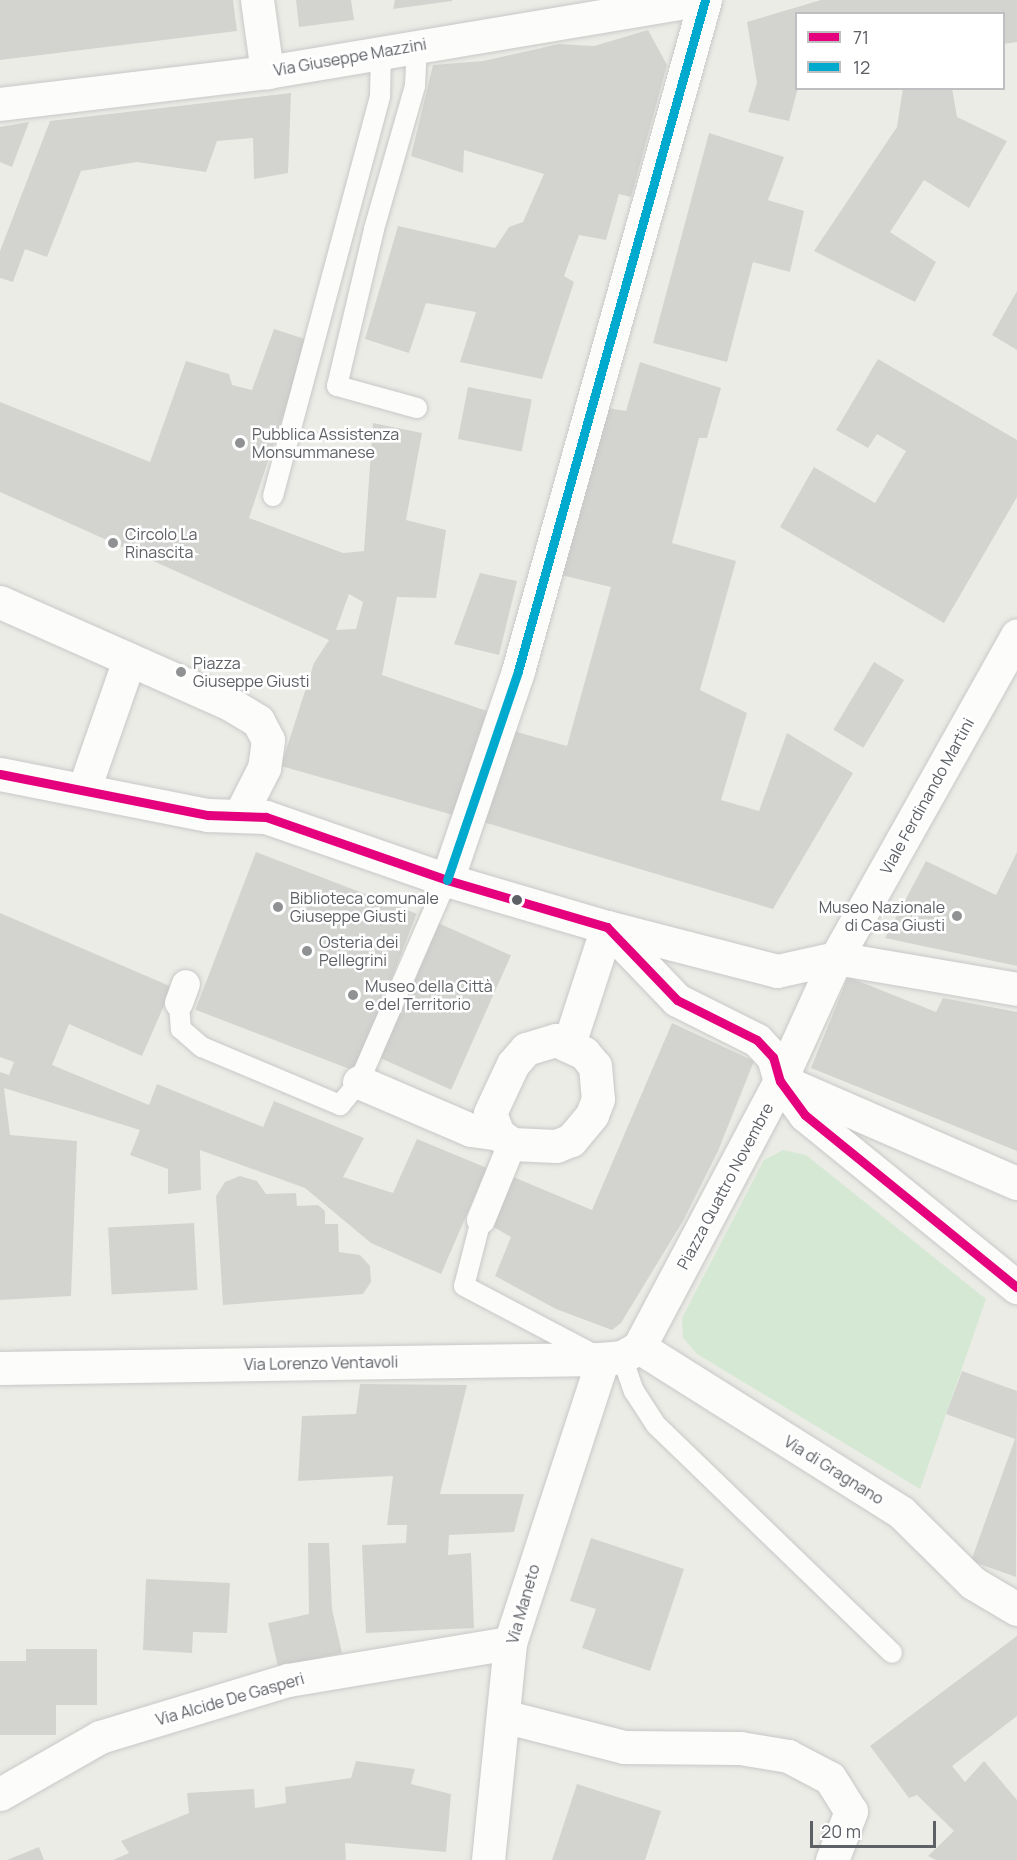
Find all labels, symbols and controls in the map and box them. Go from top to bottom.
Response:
legend [795,12,1005,90]
text: 71 [853,25,869,49]
street label: Via Giuseppe Mazzini [272,34,428,80]
text: 12 [853,55,870,79]
place label: Pubblica Assistenza Monsummanese [252,424,399,462]
marker: Pubblica Assistenza Monsummanese [233,436,247,450]
place label: Circolo La Rinascita [125,524,197,562]
marker: Circolo La Rinascita [106,536,120,550]
place label: Piazza Giuseppe Giusti [193,653,310,691]
marker: Piazza Giuseppe Giusti [174,665,188,679]
street label: Viale Ferdinando Martini [876,715,978,877]
place label: Biblioteca comunale Giuseppe Giusti [290,888,439,926]
unlabelled marker [511,894,523,906]
place label: Museo Nazionale di Casa Giusti [819,897,945,935]
marker: Biblioteca comunale Giuseppe Giusti [271,900,285,914]
marker: Museo Nazionale di Casa Giusti [950,909,964,923]
place label: Osteria dei Pellegrini [319,932,399,970]
marker: Osteria dei Pellegrini [300,944,314,958]
place label: Museo della Città e del Territorio [365,976,493,1014]
marker: Museo della Città e del Territorio [346,988,360,1002]
street label: Piazza Quattro Novembre [673,1099,777,1273]
street label: Via Lorenzo Ventavoli [244,1352,398,1374]
street label: Via di Gragnano [781,1432,887,1508]
street label: Via Maneto [502,1562,544,1646]
street label: Via Alcide De Gasperi [154,1669,306,1729]
scale bar [813,1809,939,1847]
text: 20 m [821,1819,861,1843]

